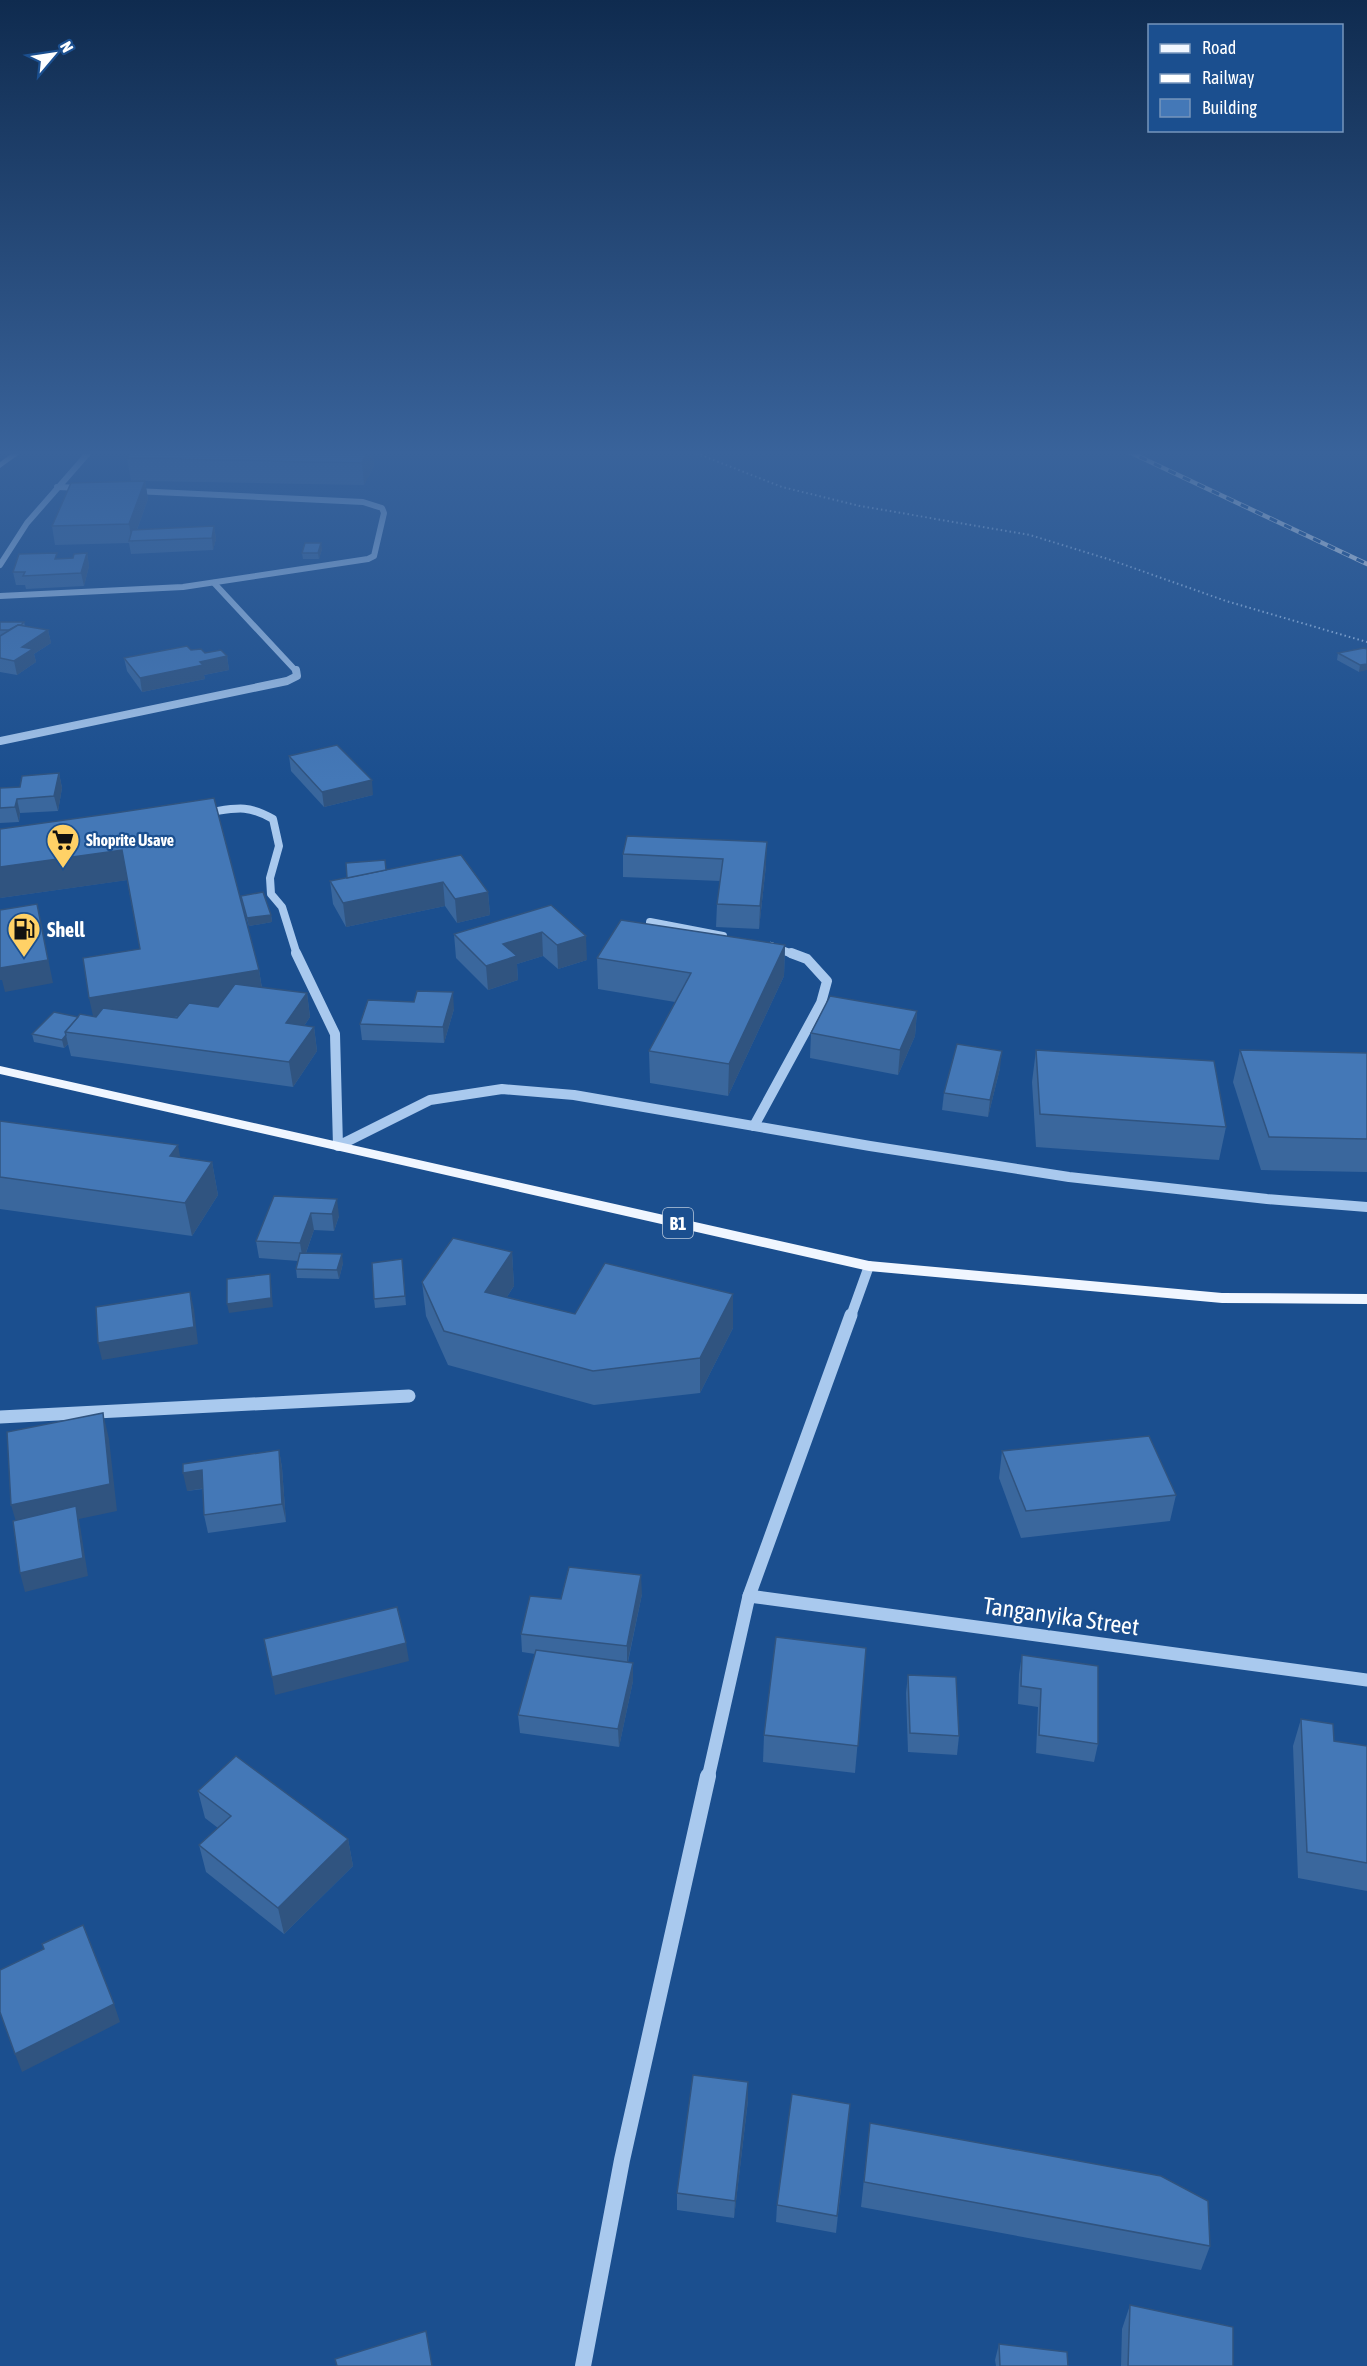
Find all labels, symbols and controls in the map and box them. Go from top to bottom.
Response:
north arrow [24,24,84,84]
legend [1148,24,1343,132]
text: Road [1202,37,1236,58]
text: N [57,38,77,55]
text: Railway [1202,67,1254,88]
text: Building [1202,97,1257,118]
supermarket icon: Shoprite Usave [45,822,81,869]
place label: Shoprite Usave [86,831,174,849]
fuel station icon: Shell [6,911,42,958]
place label: Shell [47,918,85,941]
road number: B1 [663,1208,693,1238]
street label: Tanganyika Street [981,1592,1141,1640]

